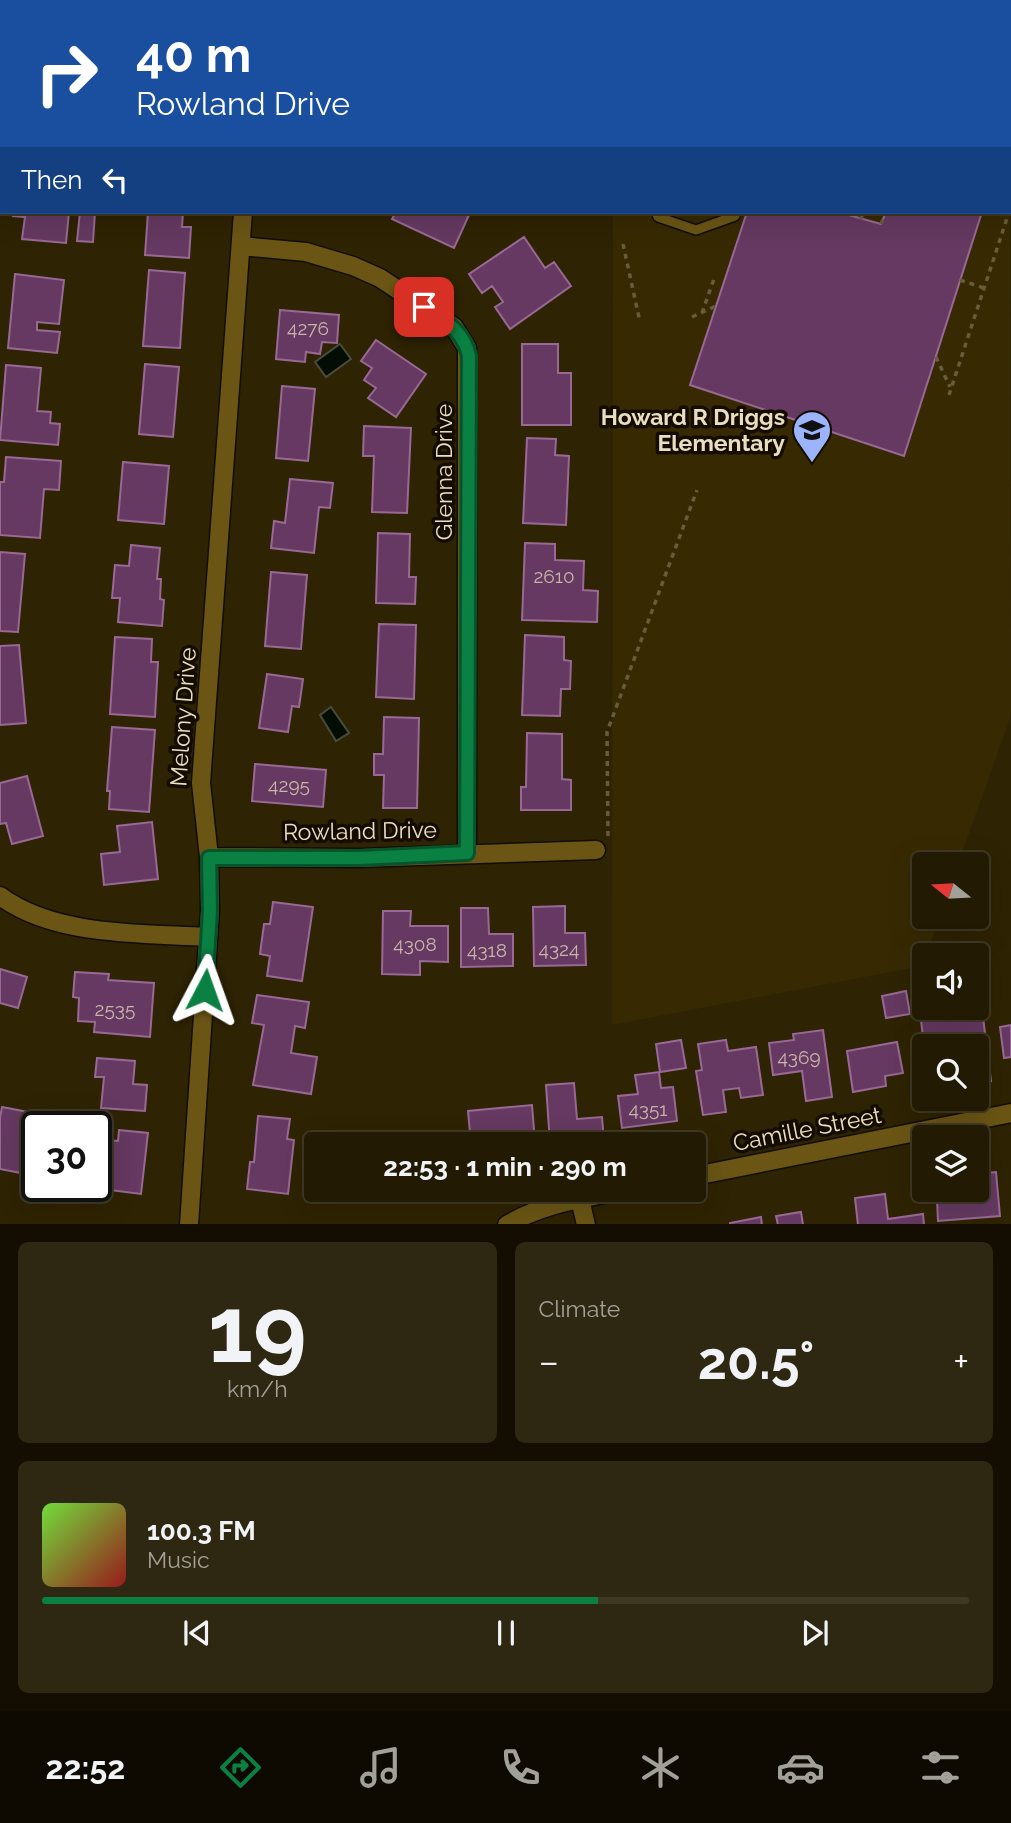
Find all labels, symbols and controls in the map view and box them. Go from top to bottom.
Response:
text: 40 m [136,26,251,83]
icon: right [21,28,112,119]
text: Rowland Drive [136,85,350,122]
icon: left [96,161,134,199]
text: Then [21,165,82,195]
pin [394,277,454,337]
icon: arrive [405,288,443,326]
house number: 4276 [287,317,329,339]
place label: Howard R Driggs Elementary [601,403,785,456]
street label: Glenna Drive [430,404,457,540]
school or university icon: Howard R Driggs Elementary [791,409,833,464]
house number: 2610 [533,565,575,587]
street label: Melony Drive [164,647,201,787]
house number: 4295 [268,774,310,796]
street label: Rowland Drive [283,816,437,845]
north arrow [912,852,989,929]
map controls [912,852,989,1202]
house number: 4308 [393,933,437,955]
house number: 4324 [539,938,579,960]
house number: 4318 [467,939,507,961]
button: sound [912,943,989,1020]
position arrow [168,953,242,1027]
house number: 2535 [95,998,135,1020]
button: search [912,1034,989,1111]
house number: 4369 [777,1046,821,1068]
house number: 4351 [628,1098,668,1120]
street label: Camille Street [731,1101,883,1156]
speed limit sign: 30 [21,1111,112,1202]
button: layers [912,1125,989,1202]
text: 22:53 · 1 min · 290 m [383,1152,627,1182]
text: 19 [208,1276,307,1383]
text: Climate [539,1295,620,1322]
text: 20.5° [698,1330,814,1391]
text: − [539,1339,559,1384]
text: + [953,1339,969,1384]
text: km/h [227,1375,288,1402]
text: 100.3 FM [147,1516,256,1546]
text: Music [147,1546,210,1573]
icon: previous [178,1614,216,1652]
icon: pause [487,1614,525,1652]
icon: next [796,1614,834,1652]
icon: directions [216,1743,265,1792]
icon: music [356,1743,405,1792]
icon: phone [496,1743,545,1792]
icon: climate [636,1743,685,1792]
icon: car [776,1743,825,1792]
icon: filters [916,1743,965,1792]
text: 22:52 [46,1749,125,1786]

